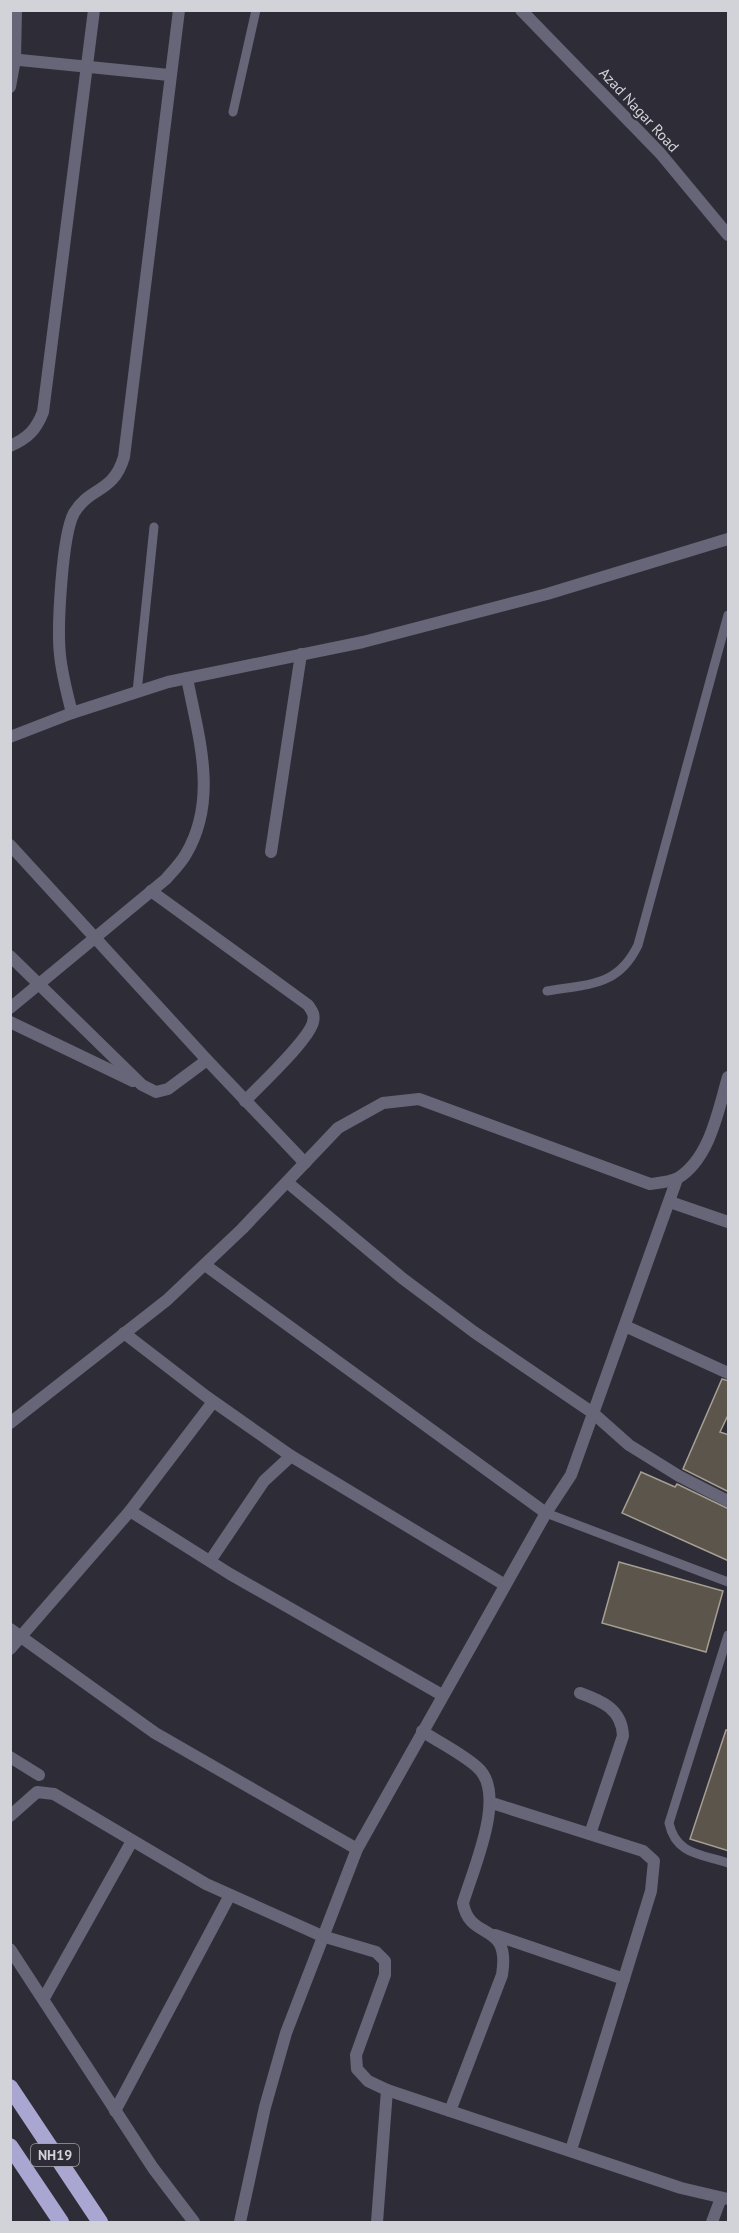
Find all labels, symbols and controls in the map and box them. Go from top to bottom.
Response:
street label: Azad Nagar Road [595,63,683,156]
road number: NH19 [31,2144,79,2166]

